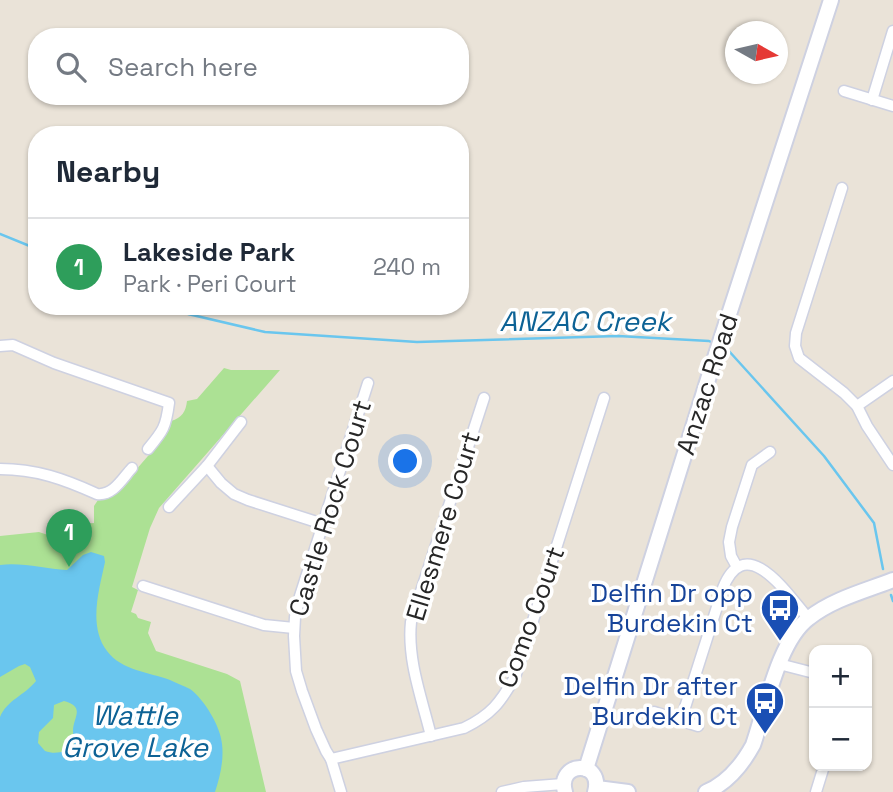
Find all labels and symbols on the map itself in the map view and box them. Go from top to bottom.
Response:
north arrow [725,21,788,84]
water label: ANZAC Creek [499,303,674,339]
street label: Anzac Road [668,309,746,459]
street label: Castle Rock Court [281,396,379,620]
street label: Ellesmere Court [398,427,488,625]
your location [388,444,422,478]
pin: 1 [46,509,92,567]
street label: Como Court [490,542,572,692]
place label: Delfin Dr opp Burdekin Ct [591,576,753,640]
bus stop icon: Delfin Dr opp Burdekin Ct [759,587,801,642]
place label: Delfin Dr after Burdekin Ct [564,669,738,733]
bus stop icon: Delfin Dr after Burdekin Ct [744,680,786,735]
water label: Wattle Grove Lake [62,697,209,765]

